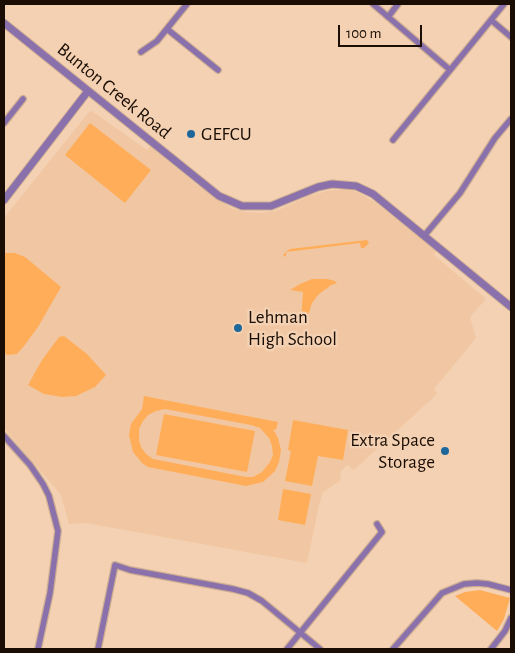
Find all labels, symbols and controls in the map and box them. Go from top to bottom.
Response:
scale bar [340,15,424,47]
text: 100 m [346,26,381,41]
street label: Bunton Creek Road [52,38,176,144]
place label: GEFCU [201,123,252,145]
marker: GEFCU [185,128,197,140]
place label: Lehman High School [248,306,337,350]
marker: Lehman High School [232,322,244,334]
place label: Extra Space Storage [350,429,435,473]
marker: Extra Space Storage [439,445,451,457]

